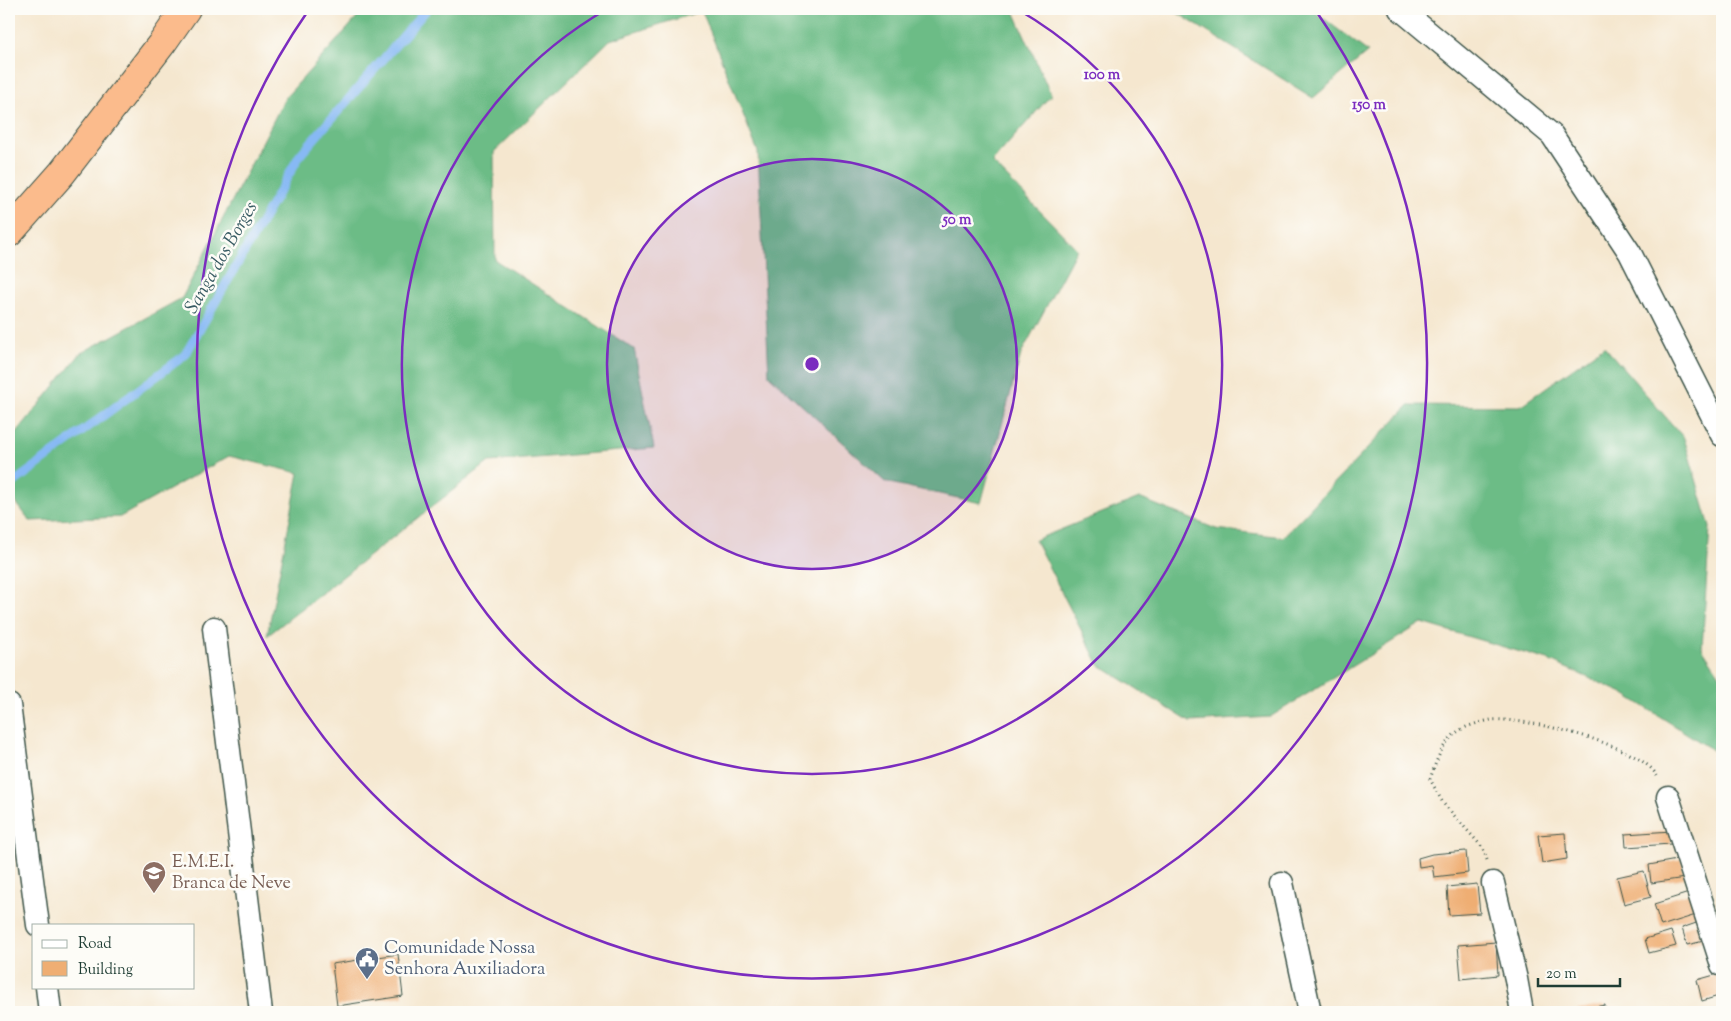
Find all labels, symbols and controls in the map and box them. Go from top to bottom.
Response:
text: 100 m [1084,65,1121,86]
text: 150 m [1352,95,1386,116]
water label: Sanga dos Borges [179,197,265,319]
text: 50 m [942,210,972,231]
centre of rings [803,355,821,373]
place label: E.M.E.I. Branca de Neve [172,850,291,897]
school or university icon: E.M.E.I. Branca de Neve [141,860,167,894]
legend [32,924,195,988]
text: Road [78,934,112,955]
place label: Comunidade Nossa Senhora Auxiliadora [384,936,545,983]
public building icon: Comunidade Nossa Senhora Auxiliadora [354,946,380,980]
scale bar [1538,956,1621,988]
text: Building [78,960,133,981]
text: 20 m [1546,964,1577,985]

